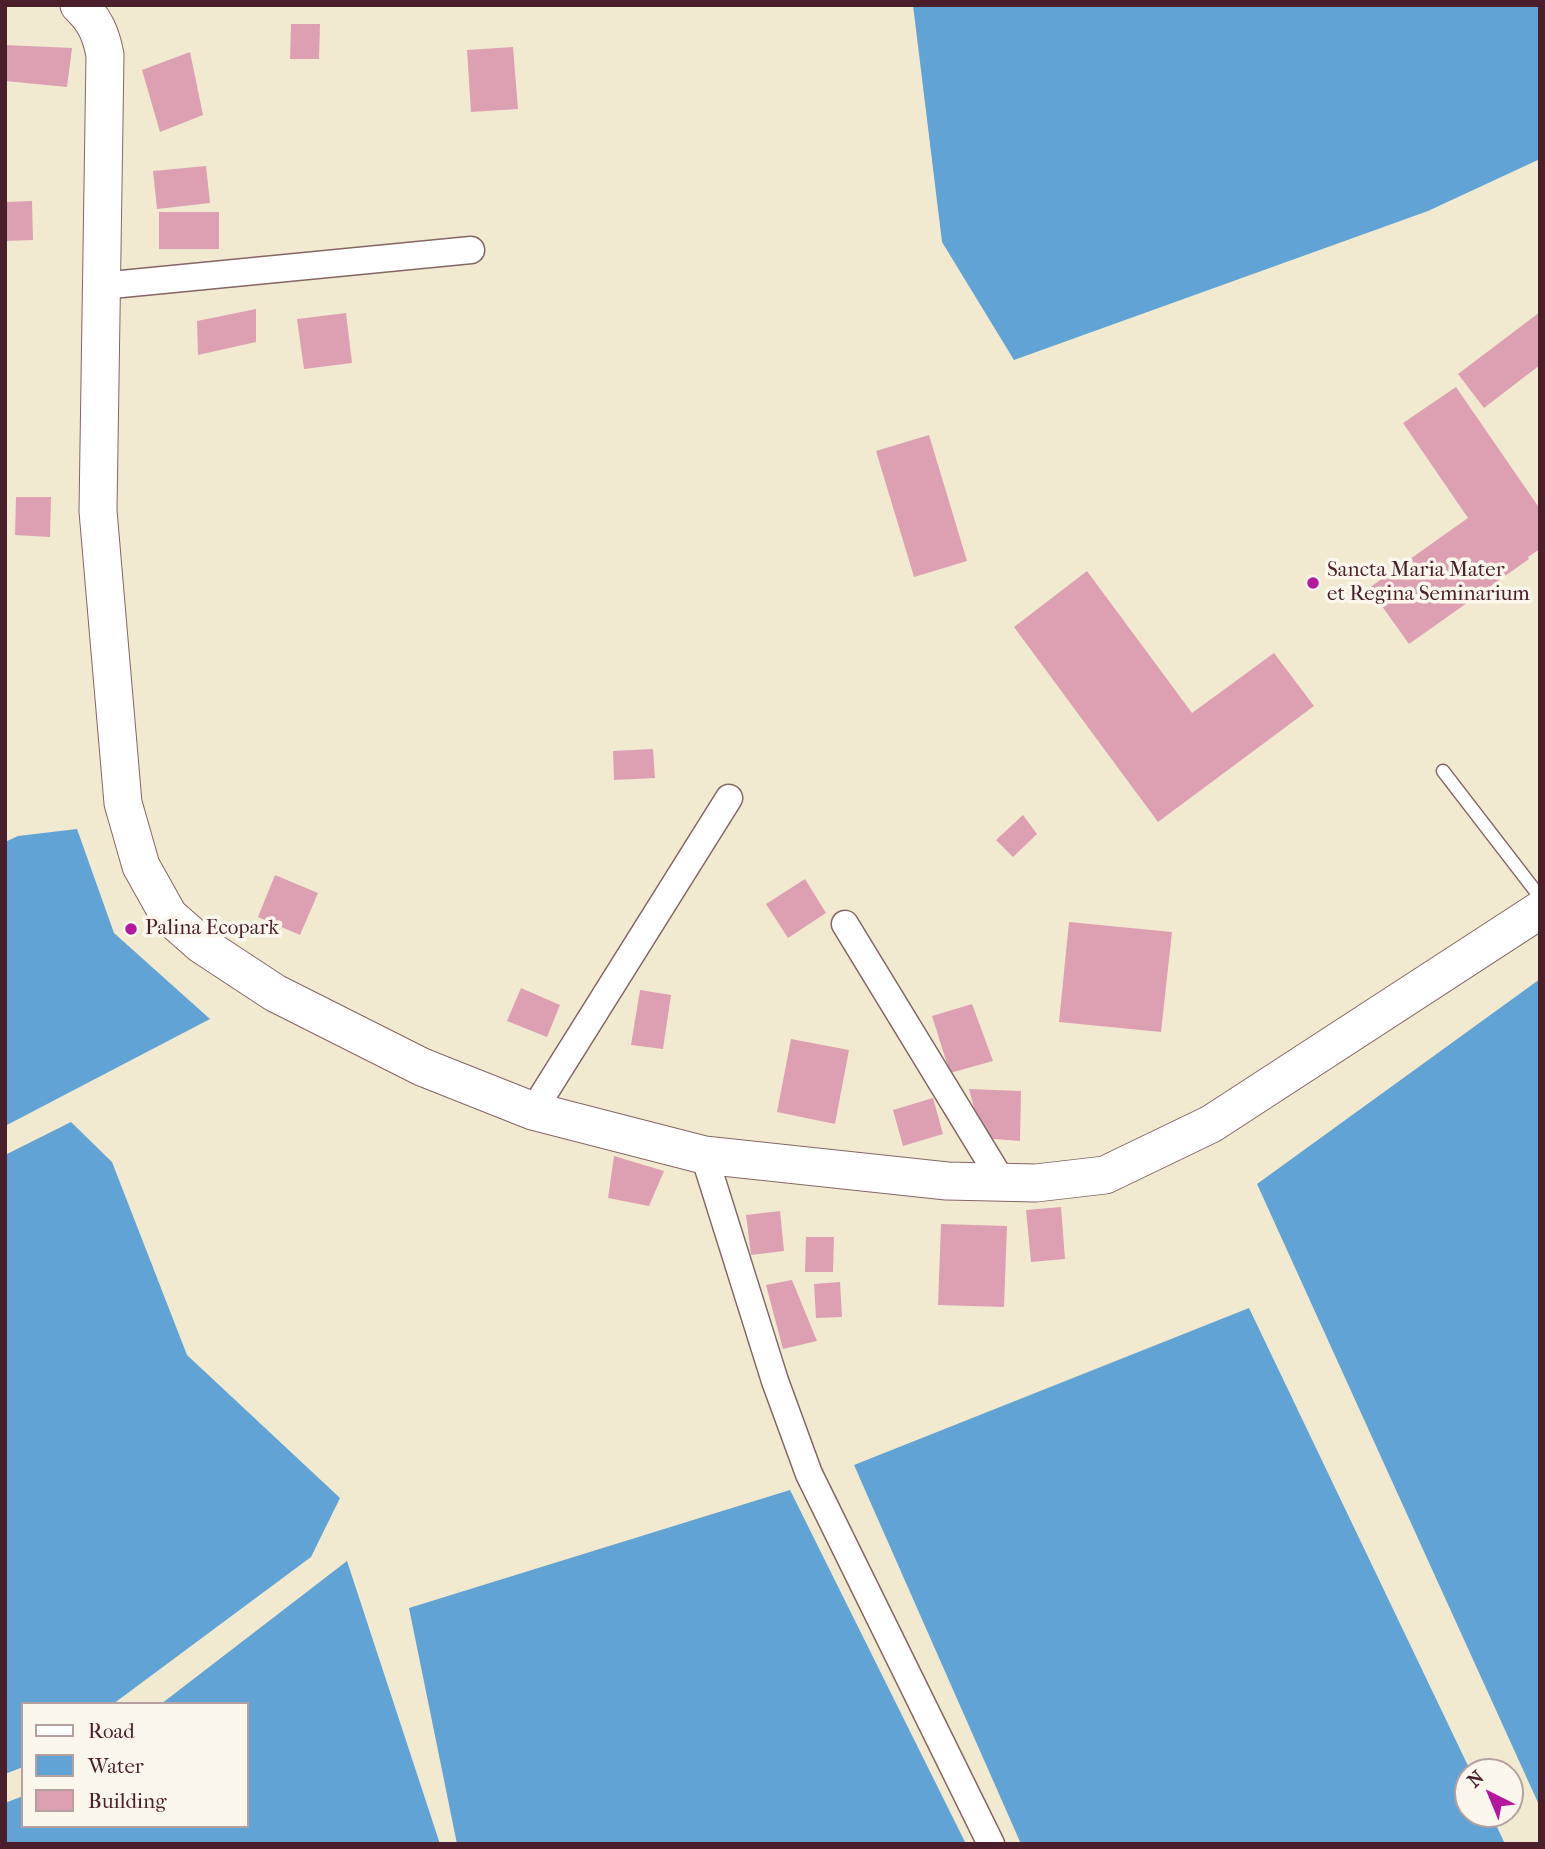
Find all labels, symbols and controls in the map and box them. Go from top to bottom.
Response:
place label: Sancta Maria Mater et Regina Seminarium [1327,558,1530,608]
marker: Sancta Maria Mater et Regina Seminarium [1305,575,1321,591]
place label: Palina Ecopark [145,916,279,942]
marker: Palina Ecopark [123,921,139,937]
legend [21,1702,248,1828]
text: Road [88,1719,135,1743]
text: Water [88,1754,144,1778]
north arrow [1454,1758,1524,1828]
text: N [1463,1766,1489,1792]
text: Building [88,1789,166,1813]

